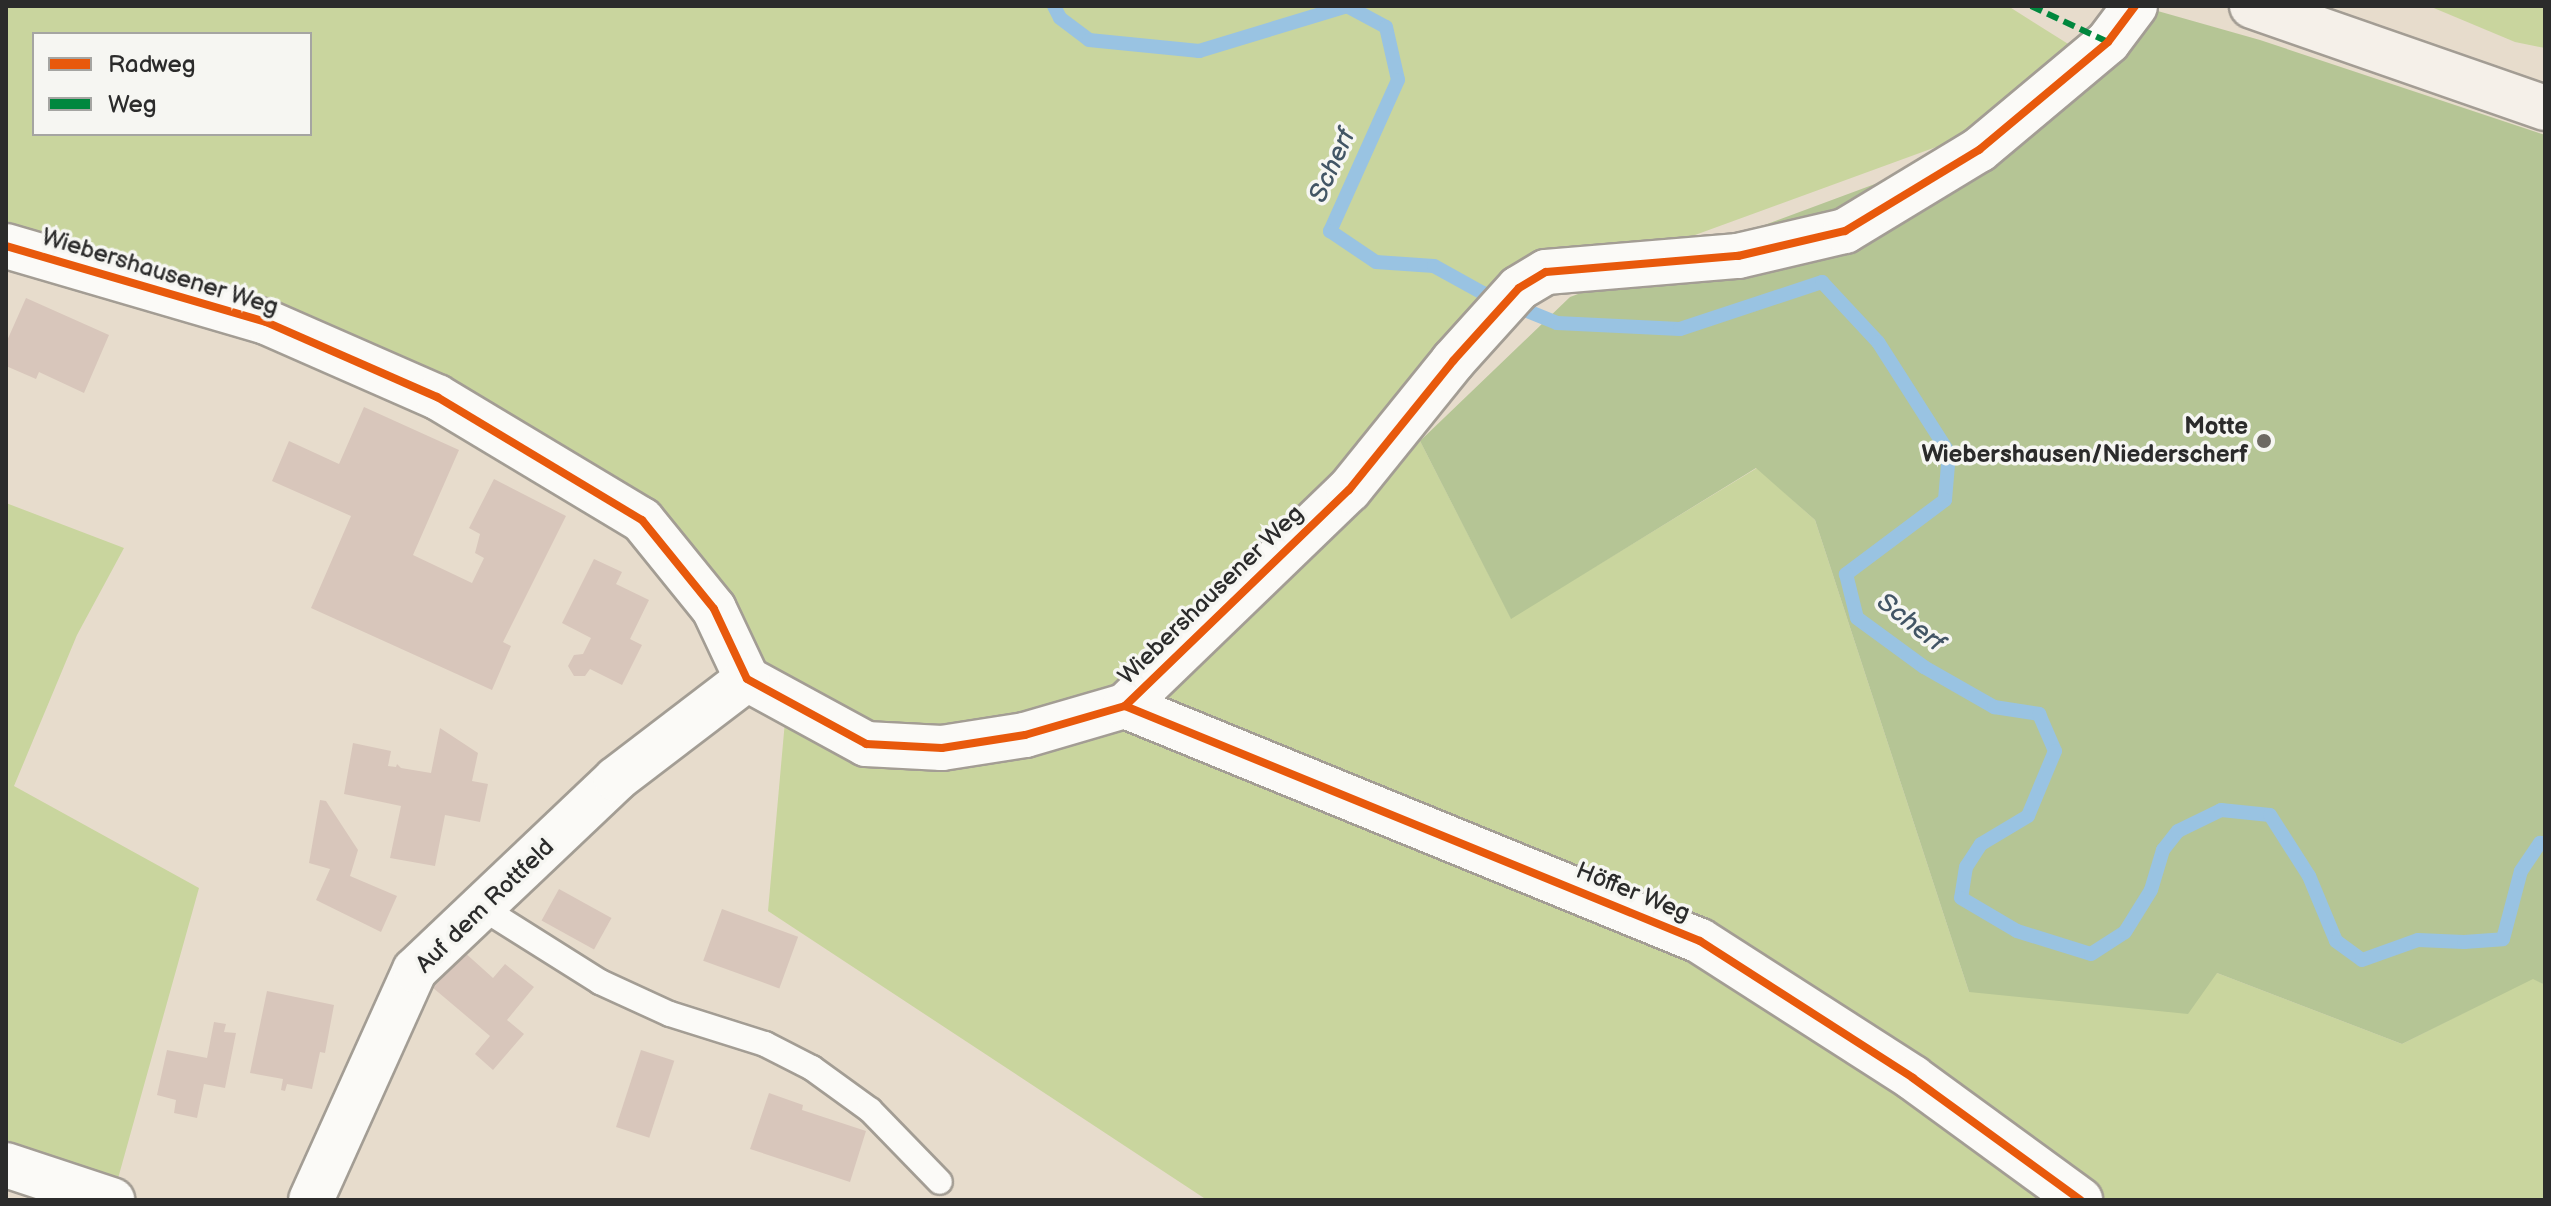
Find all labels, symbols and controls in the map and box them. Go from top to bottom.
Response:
legend [32,32,312,136]
text: Radweg [108,50,195,79]
text: Weg [108,90,157,119]
water label: Scherf [1303,124,1363,208]
street label: Wiebershausener Weg [38,222,282,322]
place label: Motte Wiebershausen/Niederscherf [1921,413,2248,469]
marker: Motte Wiebershausen/Niederscherf [2255,432,2273,450]
street label: Wiebershausener Weg [1112,499,1310,691]
water label: Scherf [1870,587,1950,659]
street label: Auf dem Rottfeld [410,833,560,979]
street label: Höffer Weg [1571,856,1695,928]

